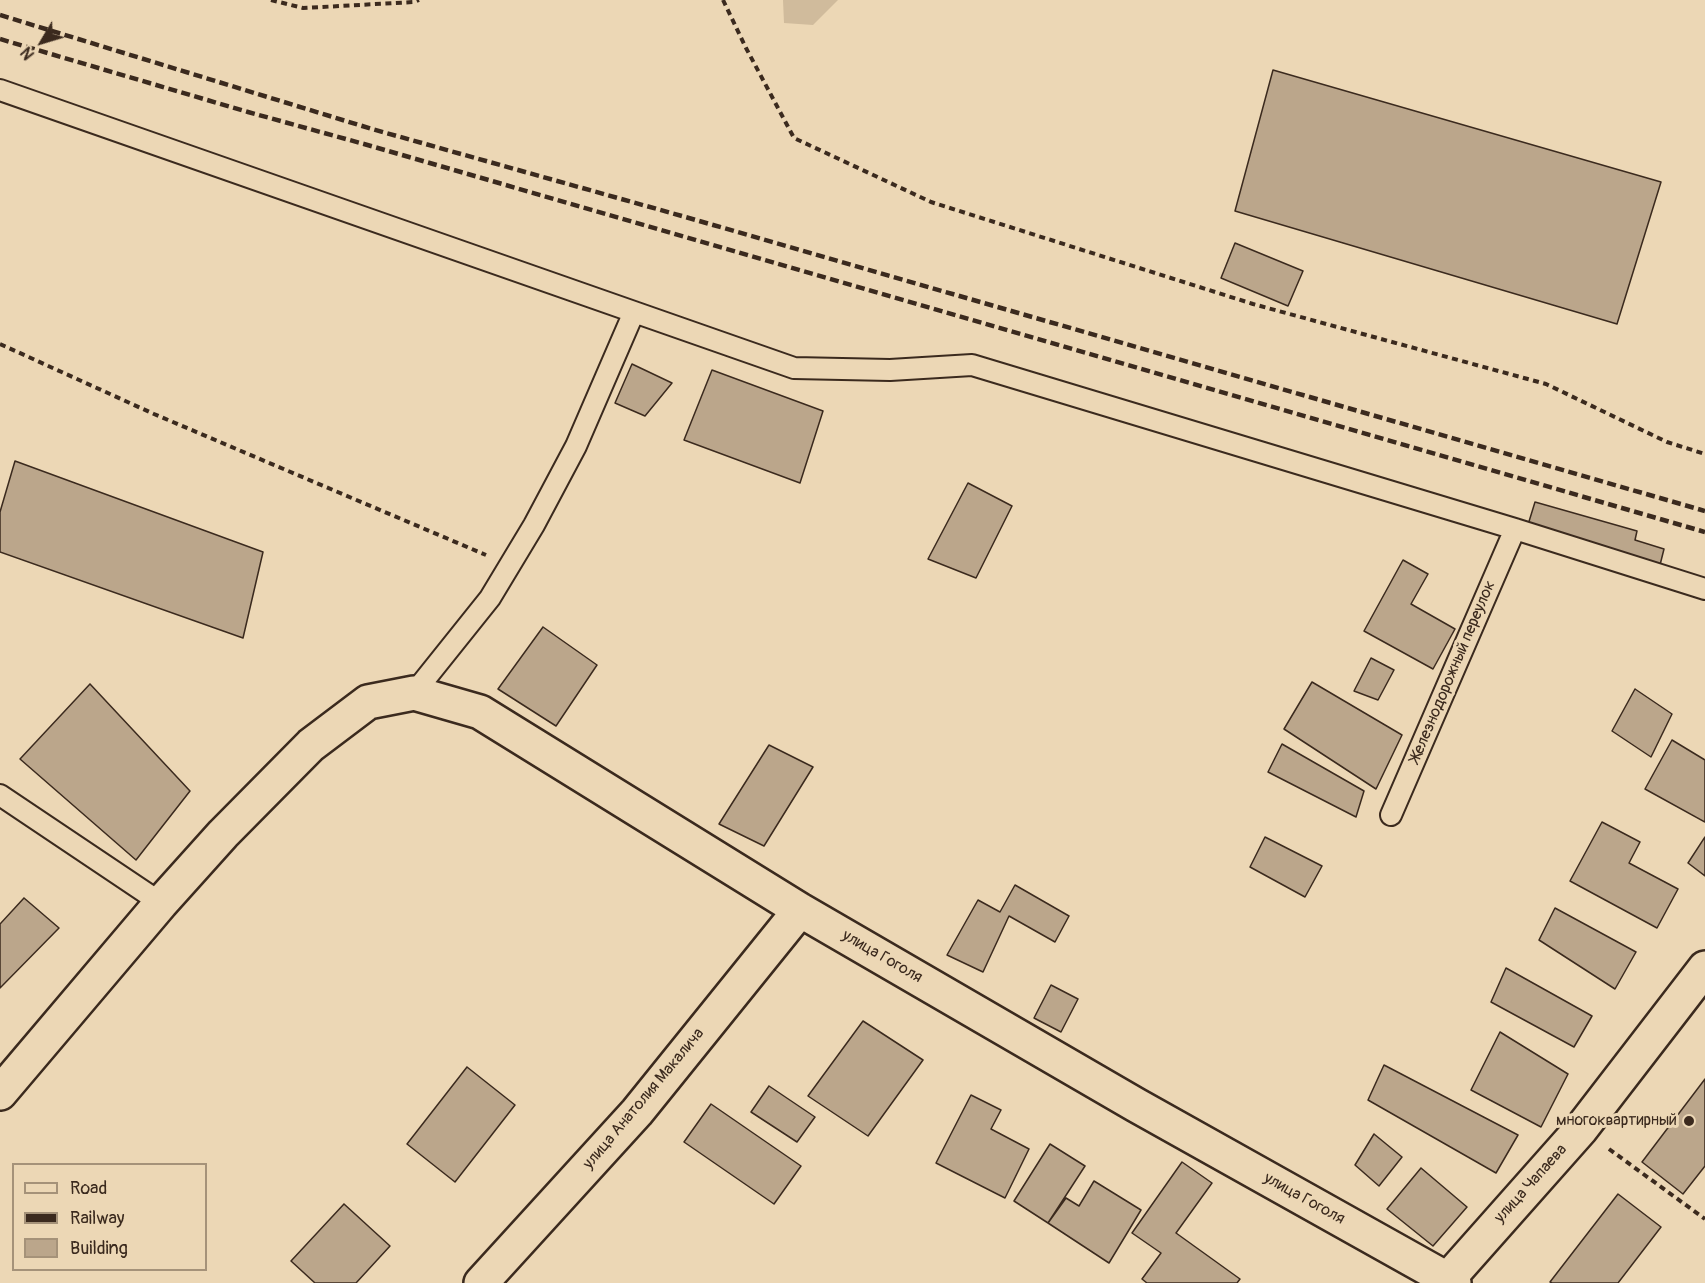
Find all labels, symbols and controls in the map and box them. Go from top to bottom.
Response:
north arrow [12,12,72,72]
text: N [17,43,39,64]
street label: Железнодорожный переулок [1406,578,1500,766]
street label: улица Гоголя [838,926,926,988]
street label: улица Анатолия Макалича [579,1025,709,1173]
place label: многоквартирный [1556,1111,1677,1131]
marker: многоквартирный [1682,1114,1696,1128]
street label: улица Чапаева [1491,1141,1571,1227]
legend [12,1163,207,1271]
street label: улица Гоголя [1260,1169,1348,1229]
text: Road [70,1177,107,1200]
text: Railway [70,1207,125,1230]
text: Building [70,1237,128,1260]

